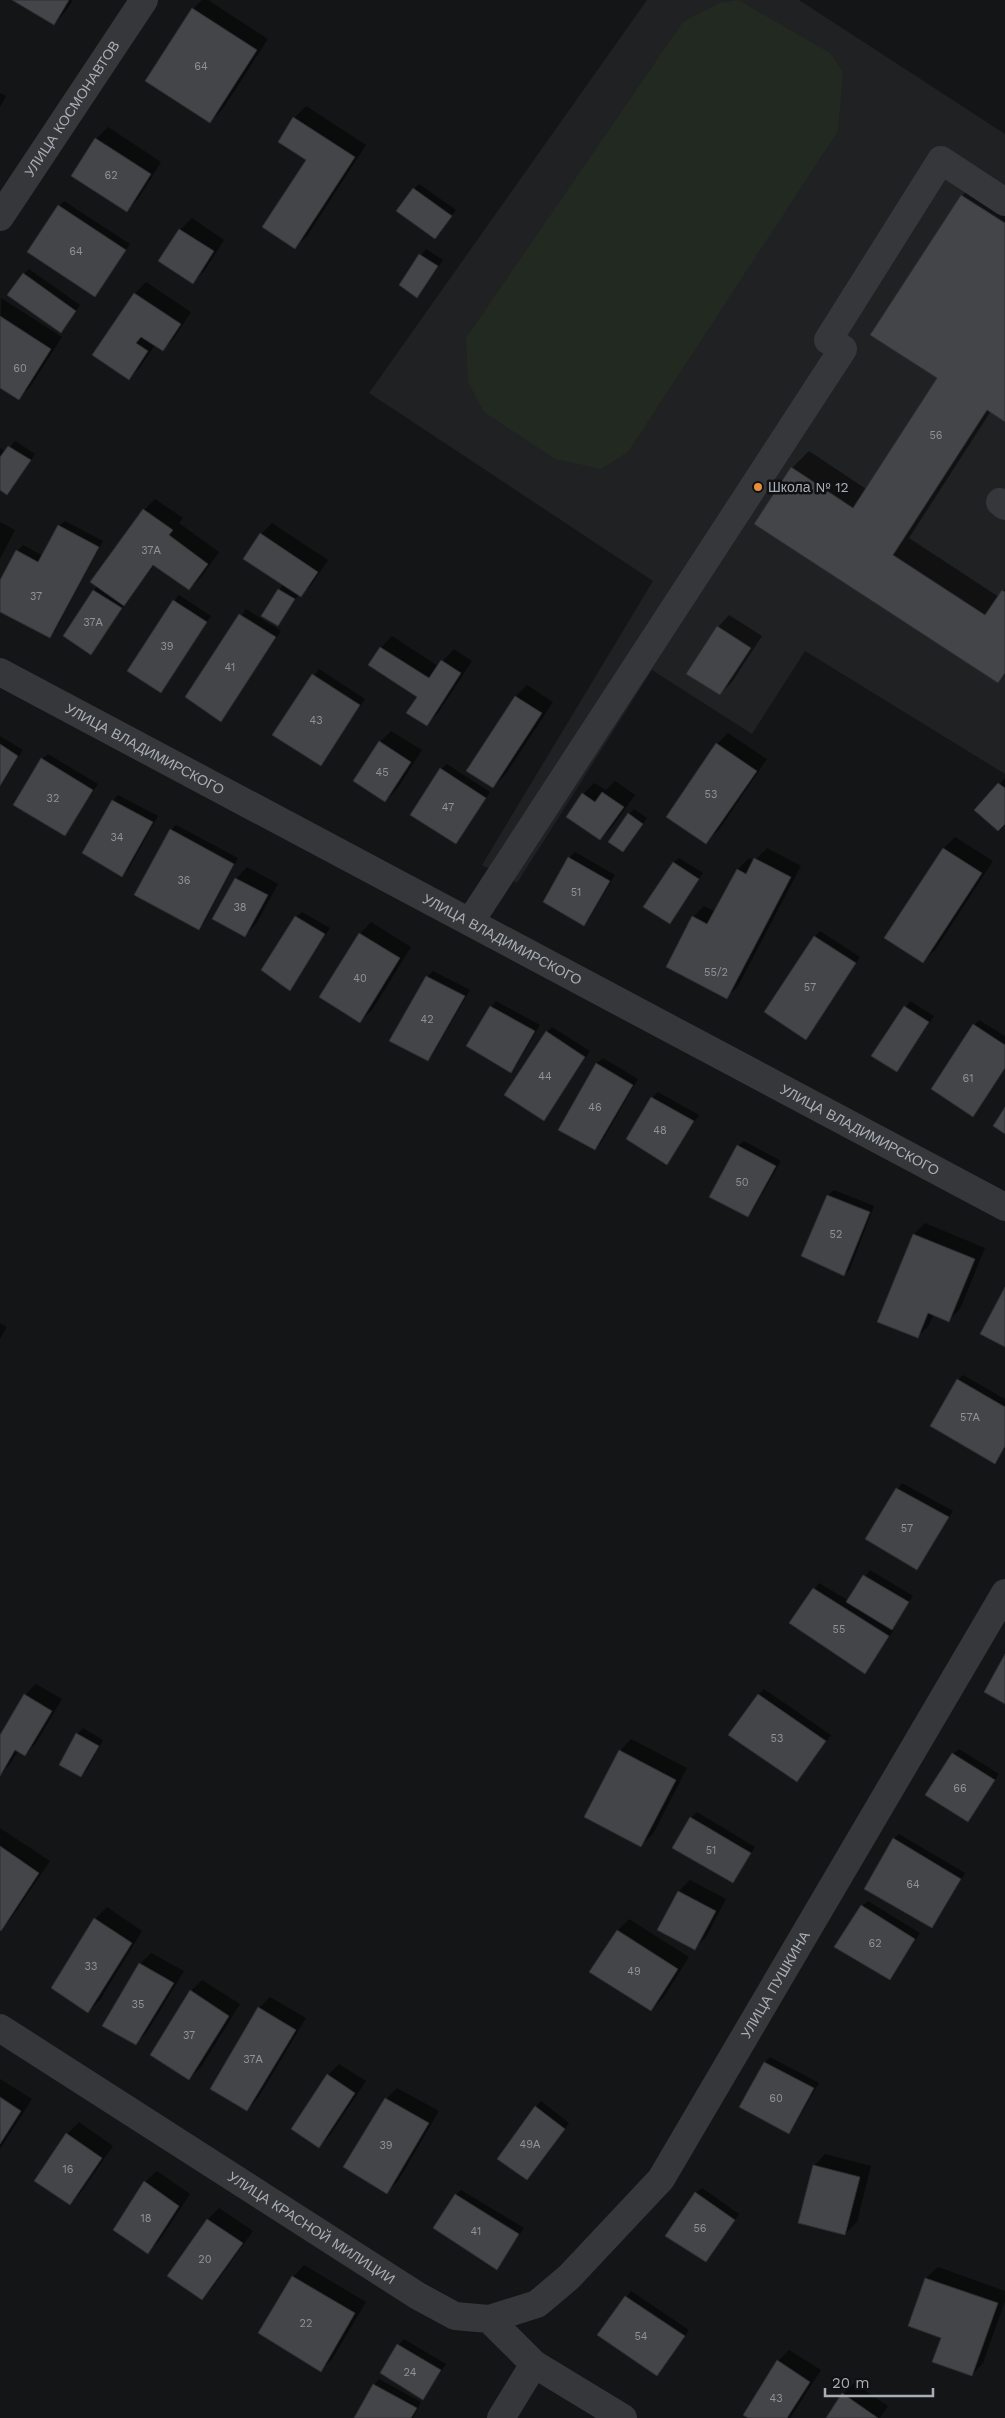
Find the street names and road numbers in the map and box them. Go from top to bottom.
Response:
street label: УЛИЦА КОСМОНАВТОВ [21,38,123,180]
street label: УЛИЦА ВЛАДИМИРСКОГО [63,700,227,798]
street label: УЛИЦА ВЛАДИМИРСКОГО [420,891,584,988]
street label: УЛИЦА ВЛАДИМИРСКОГО [778,1081,942,1179]
street label: УЛИЦА ПУШКИНА [737,1928,813,2041]
street label: УЛИЦА КРАСНОЙ МИЛИЦИИ [225,2168,398,2287]

